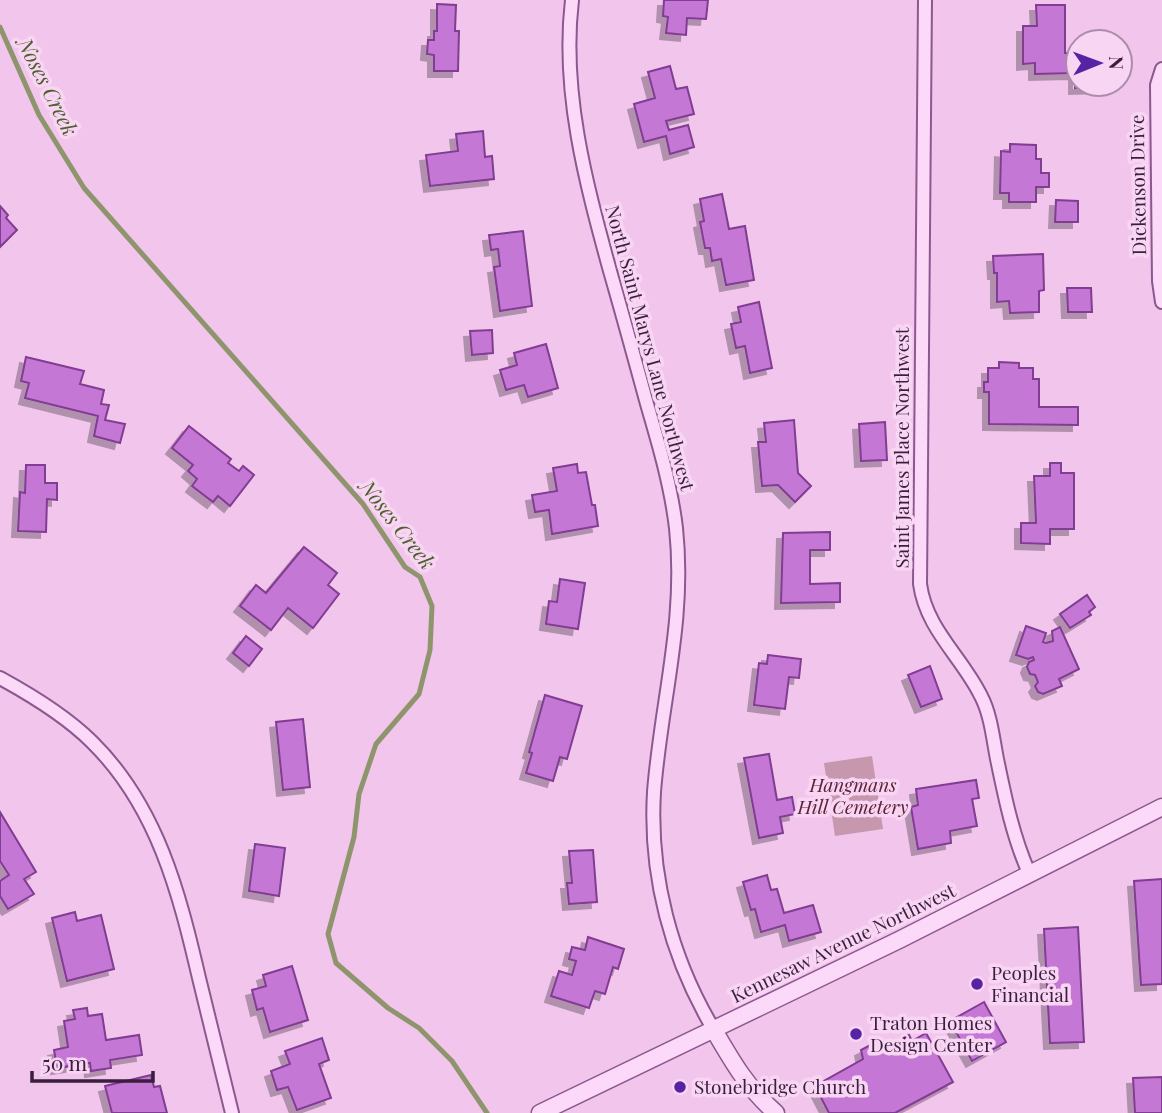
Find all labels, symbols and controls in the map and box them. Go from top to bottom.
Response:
north arrow [1064,28,1134,98]
water label: Noses Creek [11,30,86,140]
text: N [1104,56,1130,70]
street label: Dickenson Drive [1123,114,1151,256]
street label: North Saint Marys Lane Northwest [600,202,702,494]
street label: Saint James Place Northwest [888,327,914,569]
water label: Noses Creek [353,471,443,575]
park label: Hangmans Hill Cemetery [796,771,909,819]
street label: Kennesaw Avenue Northwest [726,876,959,1008]
place label: Peoples Financial [991,959,1070,1007]
marker: Peoples Financial [969,976,985,992]
place label: Traton Homes Design Center [870,1009,993,1057]
marker: Traton Homes Design Center [848,1026,864,1042]
scale bar [32,1040,152,1084]
text: 50 m [42,1048,88,1076]
place label: Stonebridge Church [694,1073,866,1099]
marker: Stonebridge Church [672,1079,688,1095]

